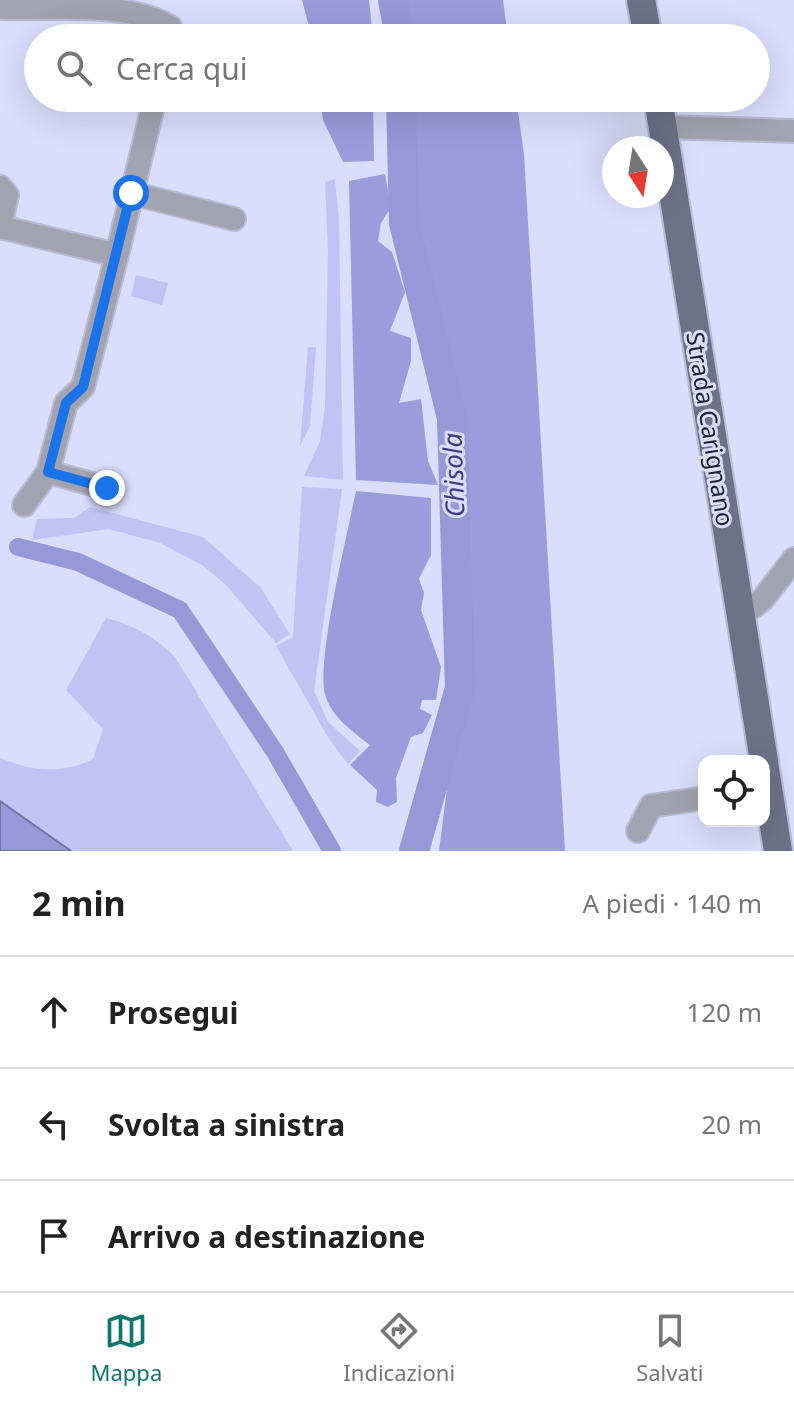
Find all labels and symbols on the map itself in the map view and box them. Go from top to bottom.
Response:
north arrow [602,136,674,208]
route start [113,175,149,211]
street label: Strada Carignano [679,329,743,529]
water label: Chisola [434,432,472,518]
route end [89,470,125,506]

